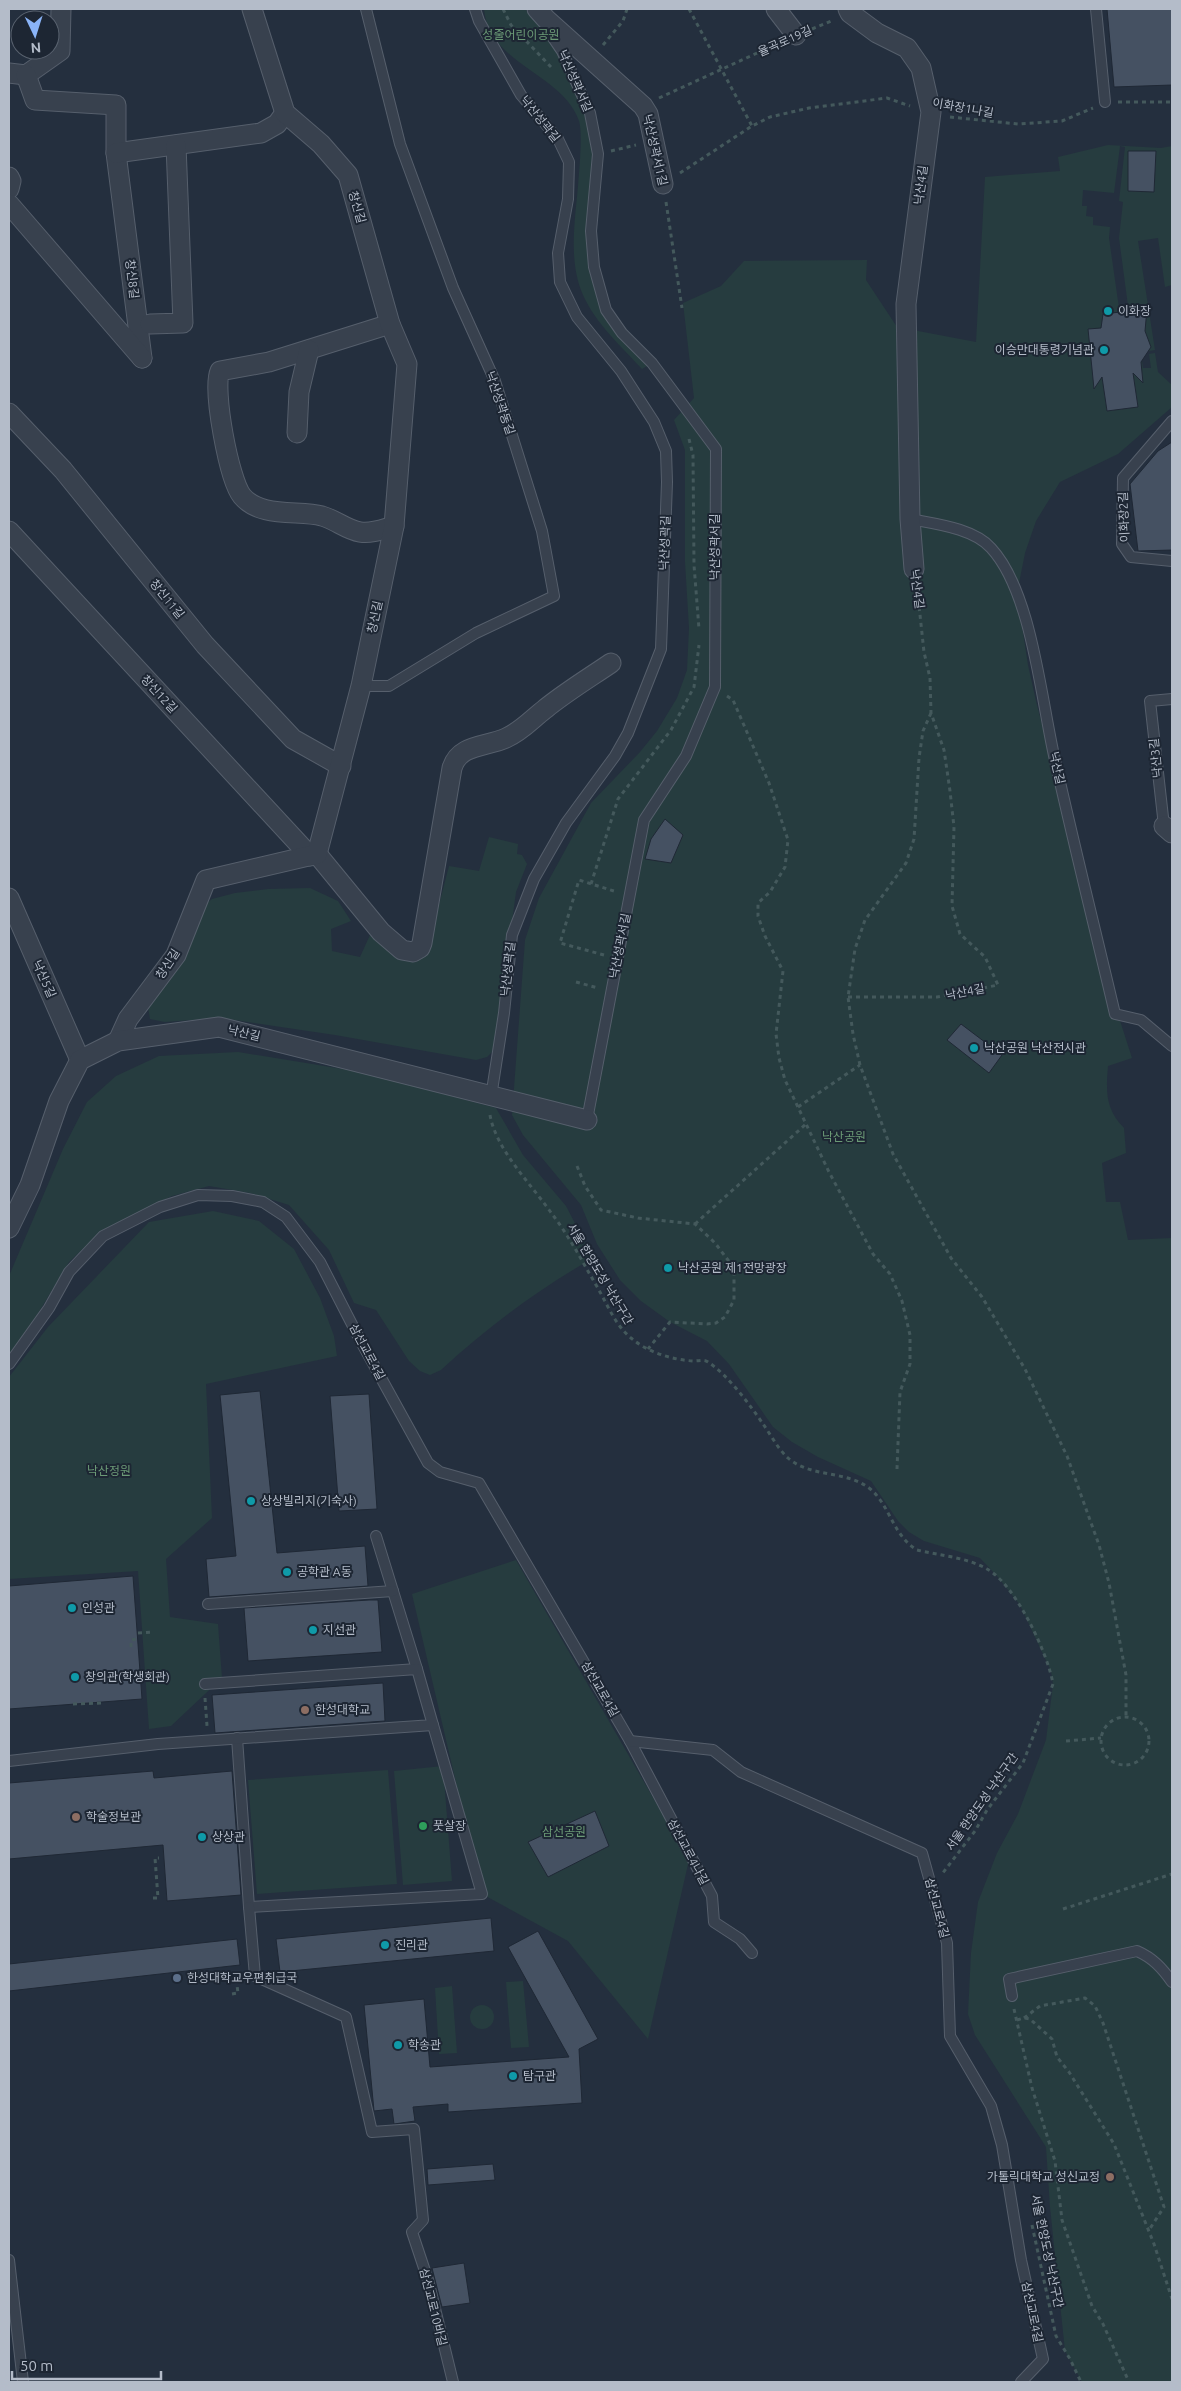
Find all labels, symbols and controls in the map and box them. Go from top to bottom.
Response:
north arrow [10,10,60,60]
street label: 율곡로19길 [756,23,814,58]
park label: 성줄어린이공원 [482,28,560,41]
text: N [30,40,42,56]
street label: 낙산성곽서길 [556,48,595,114]
street label: 낙산성곽길 [518,93,563,144]
street label: 이화장1나길 [931,96,995,119]
street label: 낙산성곽서1길 [641,113,670,187]
street label: 낙산4길 [912,164,929,206]
street label: 창신길 [347,189,368,225]
street label: 창신8길 [124,258,141,300]
place label: 이화장 [1118,304,1151,317]
marker: 이화장 [1102,305,1114,317]
place label: 이승만대통령기념관 [995,343,1094,356]
marker: 이승만대통령기념관 [1098,344,1110,356]
street label: 낙산성곽동길 [484,369,517,436]
street label: 이화장2길 [1116,491,1131,543]
street label: 낙산성곽서길 [708,514,721,580]
street label: 낙산성곽길 [657,515,672,571]
street label: 낙산4길 [908,568,927,610]
street label: 창신11길 [148,576,187,621]
street label: 창신길 [365,599,384,634]
street label: 창신12길 [139,672,180,715]
street label: 낙산3길 [1147,738,1164,779]
street label: 낙산길 [1047,750,1068,785]
street label: 낙산성곽서길 [607,912,632,980]
street label: 낙산성곽길 [498,941,517,997]
street label: 창신길 [153,946,182,981]
street label: 낙산5길 [30,958,59,1000]
street label: 낙산4길 [944,981,986,1002]
street label: 낙산길 [227,1022,262,1043]
place label: 낙산공원 낙산전시관 [984,1041,1086,1054]
marker: 낙산공원 낙산전시관 [968,1042,980,1054]
park label: 낙산공원 [822,1130,866,1143]
street label: 서울 한양도성 낙산구간 [565,1221,636,1327]
place label: 낙산공원 제1전망광장 [678,1261,787,1274]
marker: 낙산공원 제1전망광장 [662,1262,674,1274]
street label: 삼선교로4길 [347,1321,388,1382]
park label: 낙산정원 [87,1464,131,1477]
place label: 상상빌리지(기숙사) [261,1494,357,1508]
marker: 상상빌리지(기숙사) [245,1495,257,1507]
place label: 공학관 A동 [297,1565,352,1578]
marker: 공학관 A동 [281,1566,293,1578]
place label: 인성관 [82,1601,115,1614]
marker: 인성관 [66,1602,78,1614]
place label: 지선관 [323,1623,356,1636]
marker: 지선관 [307,1624,319,1636]
street label: 삼선교로4길 [579,1659,622,1719]
place label: 창의관(학생회관) [85,1670,170,1684]
marker: 창의관(학생회관) [69,1671,81,1683]
place label: 한성대학교 [315,1703,370,1716]
marker: 한성대학교 [299,1704,311,1716]
street label: 서울 한양도성 낙산구간 [943,1751,1020,1853]
place label: 학술정보관 [86,1810,141,1823]
marker: 학술정보관 [70,1811,82,1823]
street label: 삼선교로4나길 [666,1816,711,1887]
place label: 풋살장 [433,1819,466,1832]
marker: 풋살장 [417,1820,429,1832]
park label: 삼선공원 [542,1825,586,1838]
place label: 상상관 [212,1830,245,1843]
marker: 상상관 [196,1831,208,1843]
street label: 삼선교로4길 [923,1876,952,1939]
place label: 진리관 [395,1938,428,1951]
marker: 진리관 [379,1939,391,1951]
place label: 한성대학교우편취급국 [187,1971,297,1984]
marker: 한성대학교우편취급국 [171,1972,183,1984]
place label: 학송관 [408,2038,441,2051]
marker: 학송관 [392,2039,404,2051]
place label: 탐구관 [523,2069,556,2082]
marker: 탐구관 [507,2070,519,2082]
place label: 가톨릭대학교 성신교정 [987,2170,1100,2183]
marker: 가톨릭대학교 성신교정 [1104,2171,1116,2183]
street label: 서울 한양도성 낙산구간 [1029,2193,1066,2309]
street label: 삼선교로10바길 [418,2267,449,2347]
street label: 삼선교로4길 [1020,2280,1045,2344]
scale bar [12,2348,161,2380]
text: 50 m [20,2357,53,2374]

